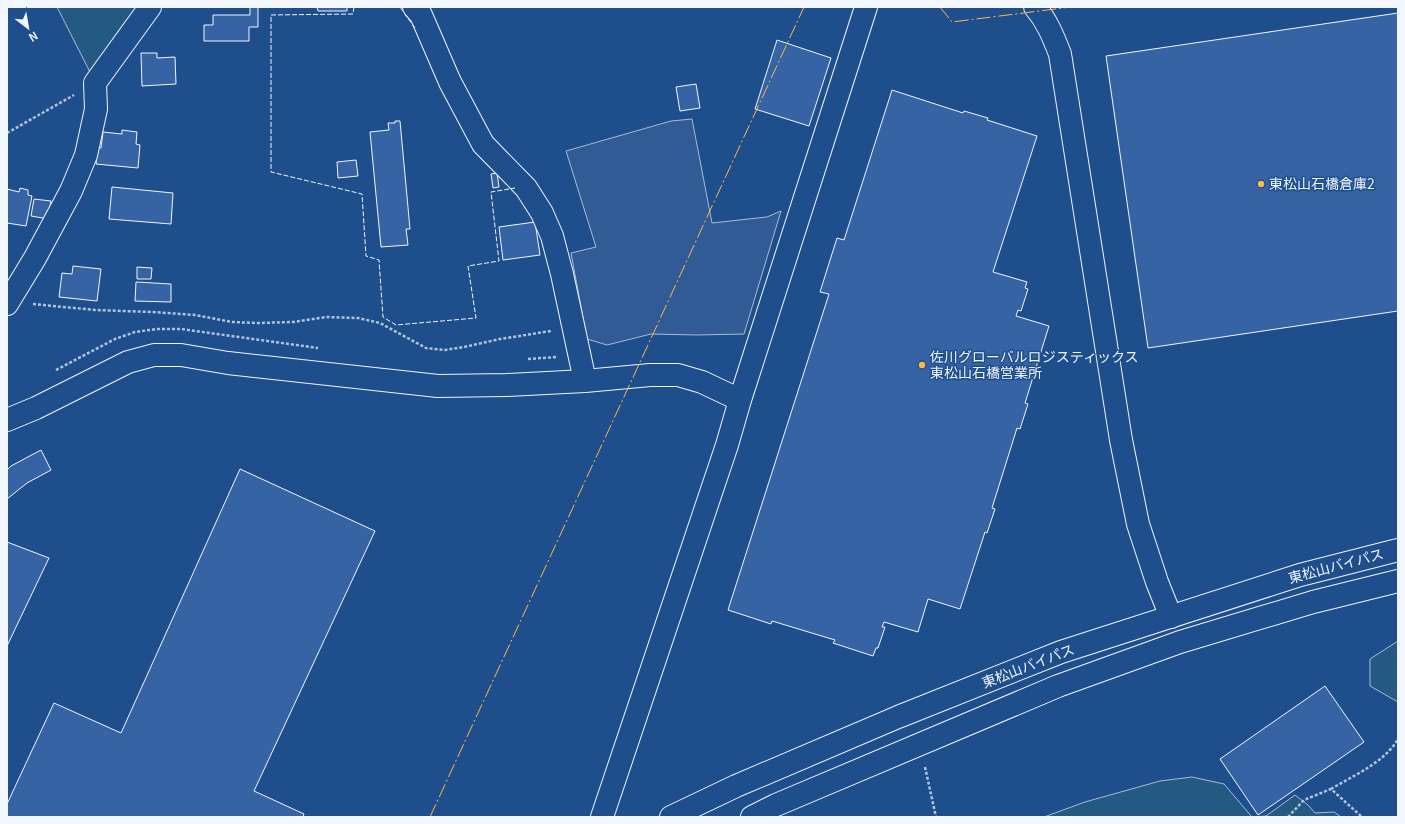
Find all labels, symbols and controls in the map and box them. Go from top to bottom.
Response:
north arrow [8,8,48,48]
text: N [26,28,41,46]
place label: 東松山石橋倉庫2 [1269,173,1375,193]
marker: 東松山石橋倉庫2 [1256,179,1266,189]
place label: 佐川グローバルロジスティックス 東松山石橋営業所 [930,346,1139,382]
marker: 佐川グローバルロジスティックス 東松山石橋営業所 [917,360,927,370]
street label: 東松山バイパス [1286,543,1386,587]
street label: 東松山バイパス [978,638,1077,692]

